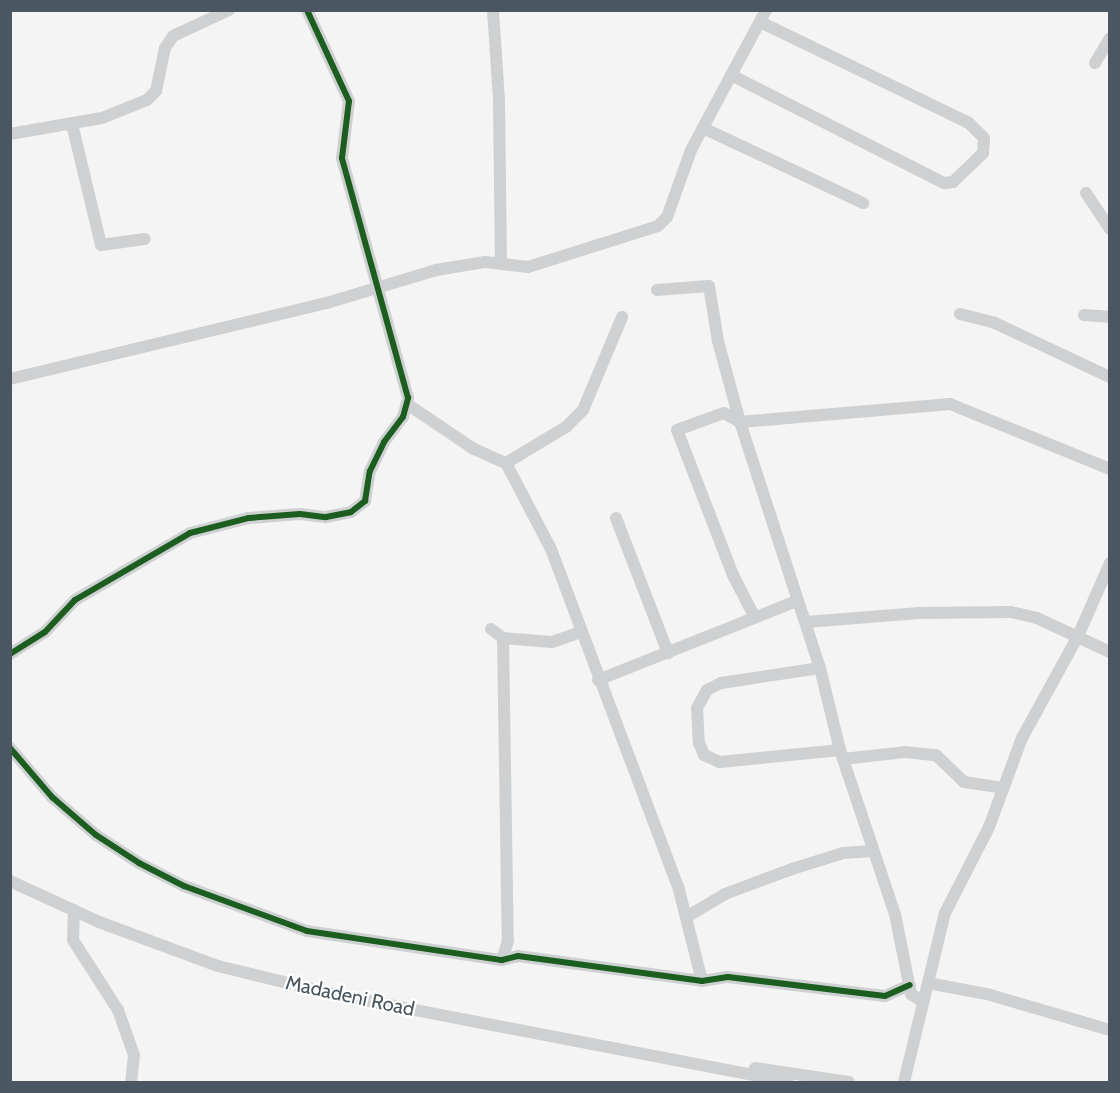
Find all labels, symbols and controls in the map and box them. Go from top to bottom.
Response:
street label: Madadeni Road [283,971,417,1021]

